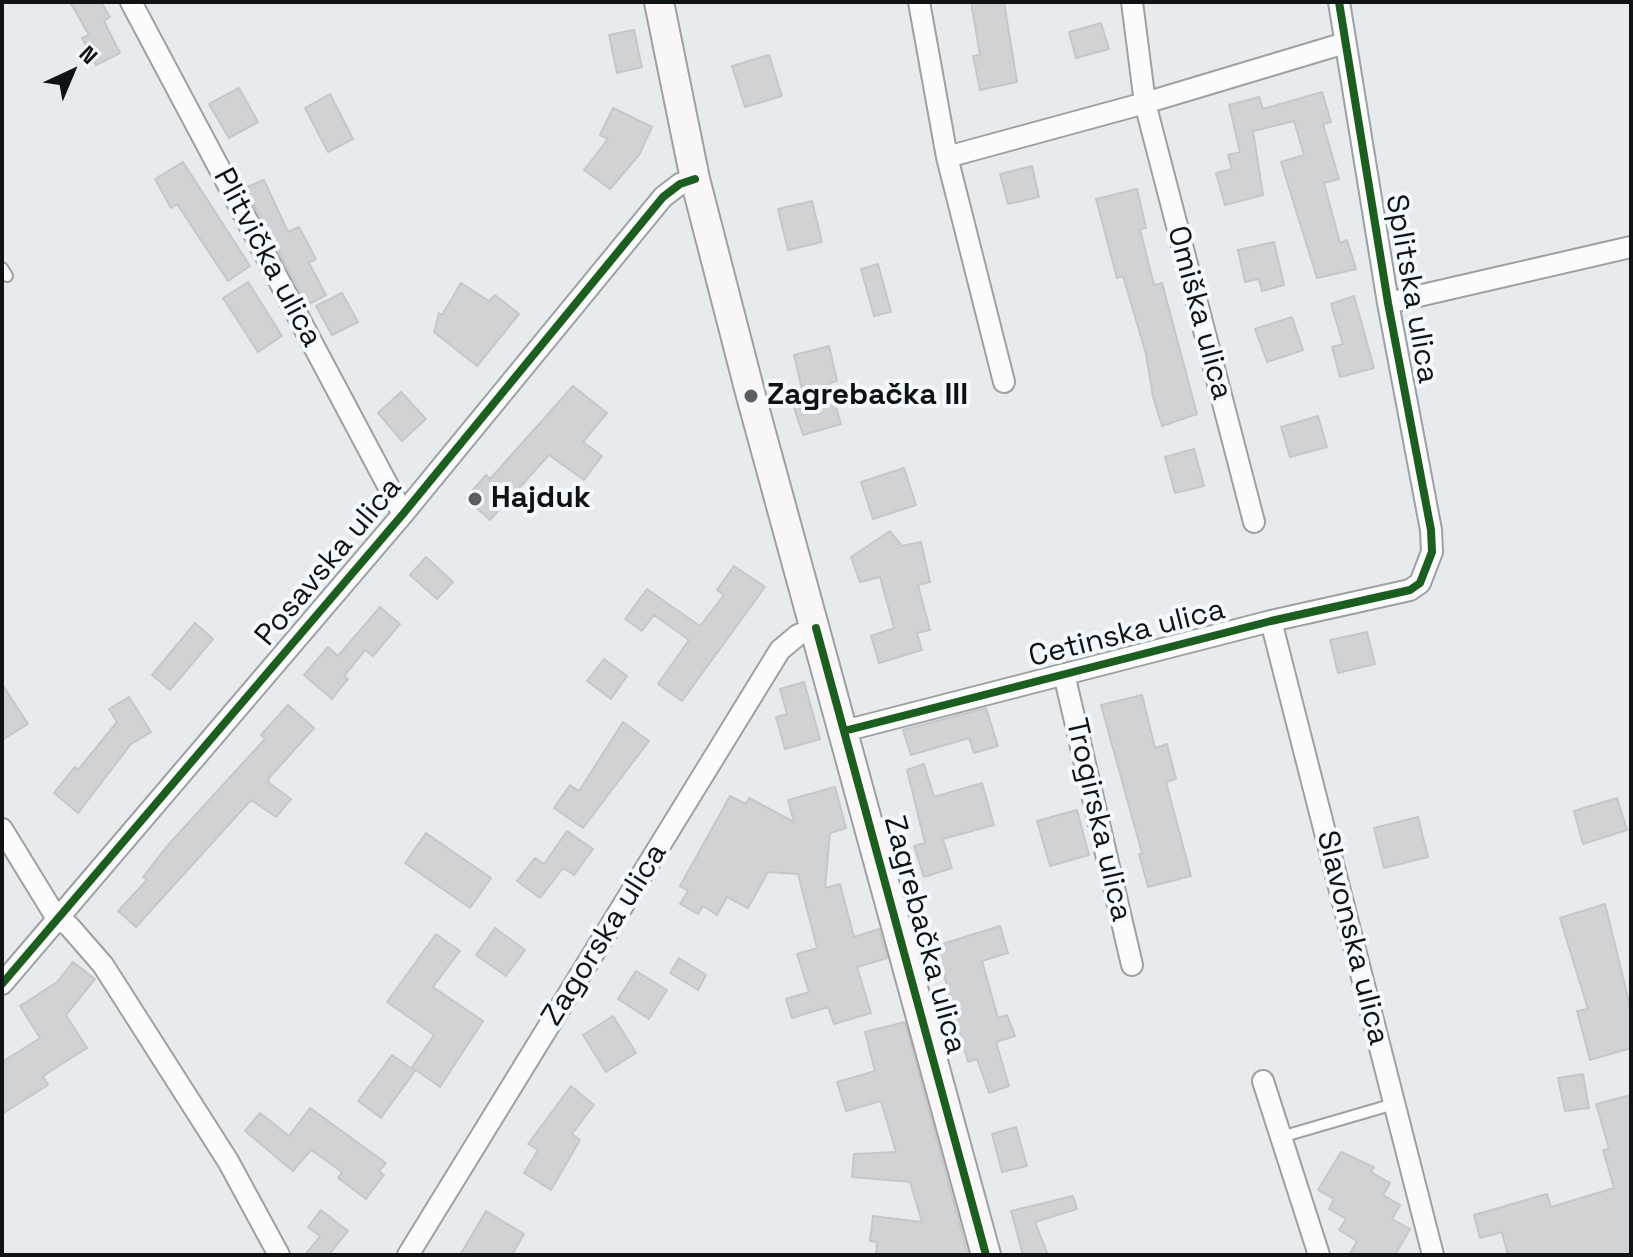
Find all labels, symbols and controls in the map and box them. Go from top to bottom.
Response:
north arrow [32,32,112,112]
text: N [74,40,104,70]
street label: Plitvička ulica [205,163,329,353]
street label: Splitska ulica [1377,192,1445,386]
street label: Omiška ulica [1159,222,1239,404]
place label: Zagrebačka III [767,378,968,414]
marker: Zagrebačka III [742,387,760,405]
street label: Posavska ulica [248,470,410,654]
place label: Hajduk [491,481,591,517]
marker: Hajduk [466,490,484,508]
street label: Cetinska ulica [1025,592,1229,676]
street label: Trogirska ulica [1057,715,1139,925]
street label: Zagrebačka ulica [875,812,973,1058]
street label: Slavonska ulica [1308,827,1396,1049]
street label: Zagorska ulica [535,837,675,1033]

